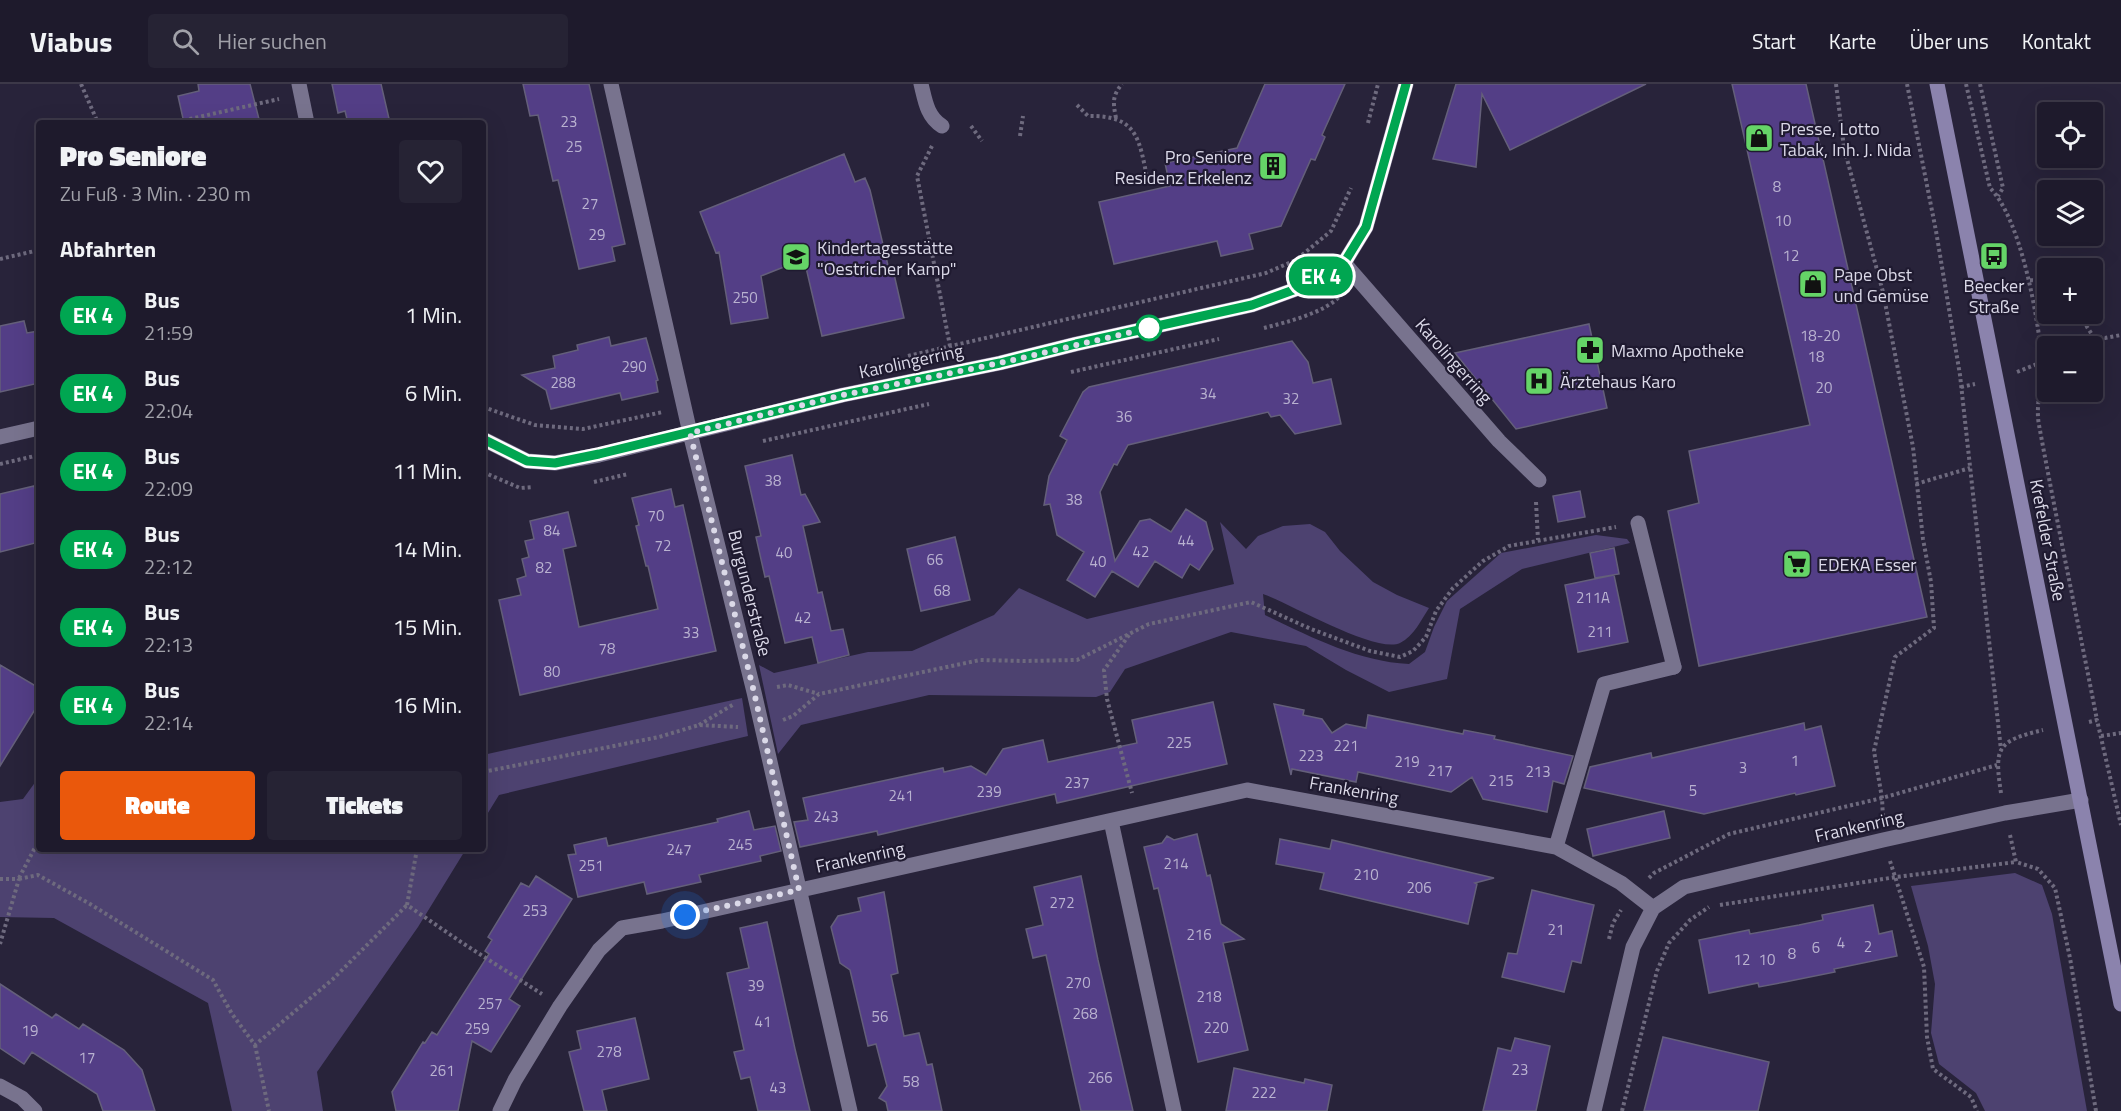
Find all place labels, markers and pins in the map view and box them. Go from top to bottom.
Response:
place label: Presse, Lotto Tabak, Inh. J. Nida [1780,115,1911,163]
shop icon: Presse, Lotto Tabak, Inh. J. Nida [1743,122,1775,154]
place label: Pro Seniore Residenz Erkelenz [1114,143,1252,191]
building icon: Pro Seniore Residenz Erkelenz [1257,150,1289,182]
place label: Kindertagesstätte "Oestricher Kamp" [817,234,957,282]
bus stop icon: Beecker Straße [1978,240,2010,272]
school or university icon: Kindertagesstätte "Oestricher Kamp" [780,241,812,273]
place label: Pape Obst und Gemüse [1834,261,1929,309]
shop icon: Pape Obst und Gemüse [1797,268,1829,300]
place label: Beecker Straße [1964,272,2024,320]
unlabelled marker [1136,315,1162,341]
pharmacy icon: Maxmo Apotheke [1574,334,1606,366]
place label: Maxmo Apotheke [1611,337,1744,364]
hospital icon: Ärztehaus Karo [1523,365,1555,397]
place label: Ärztehaus Karo [1560,368,1676,395]
supermarket icon: EDEKA Esser [1781,548,1813,580]
place label: EDEKA Esser [1818,551,1916,578]

